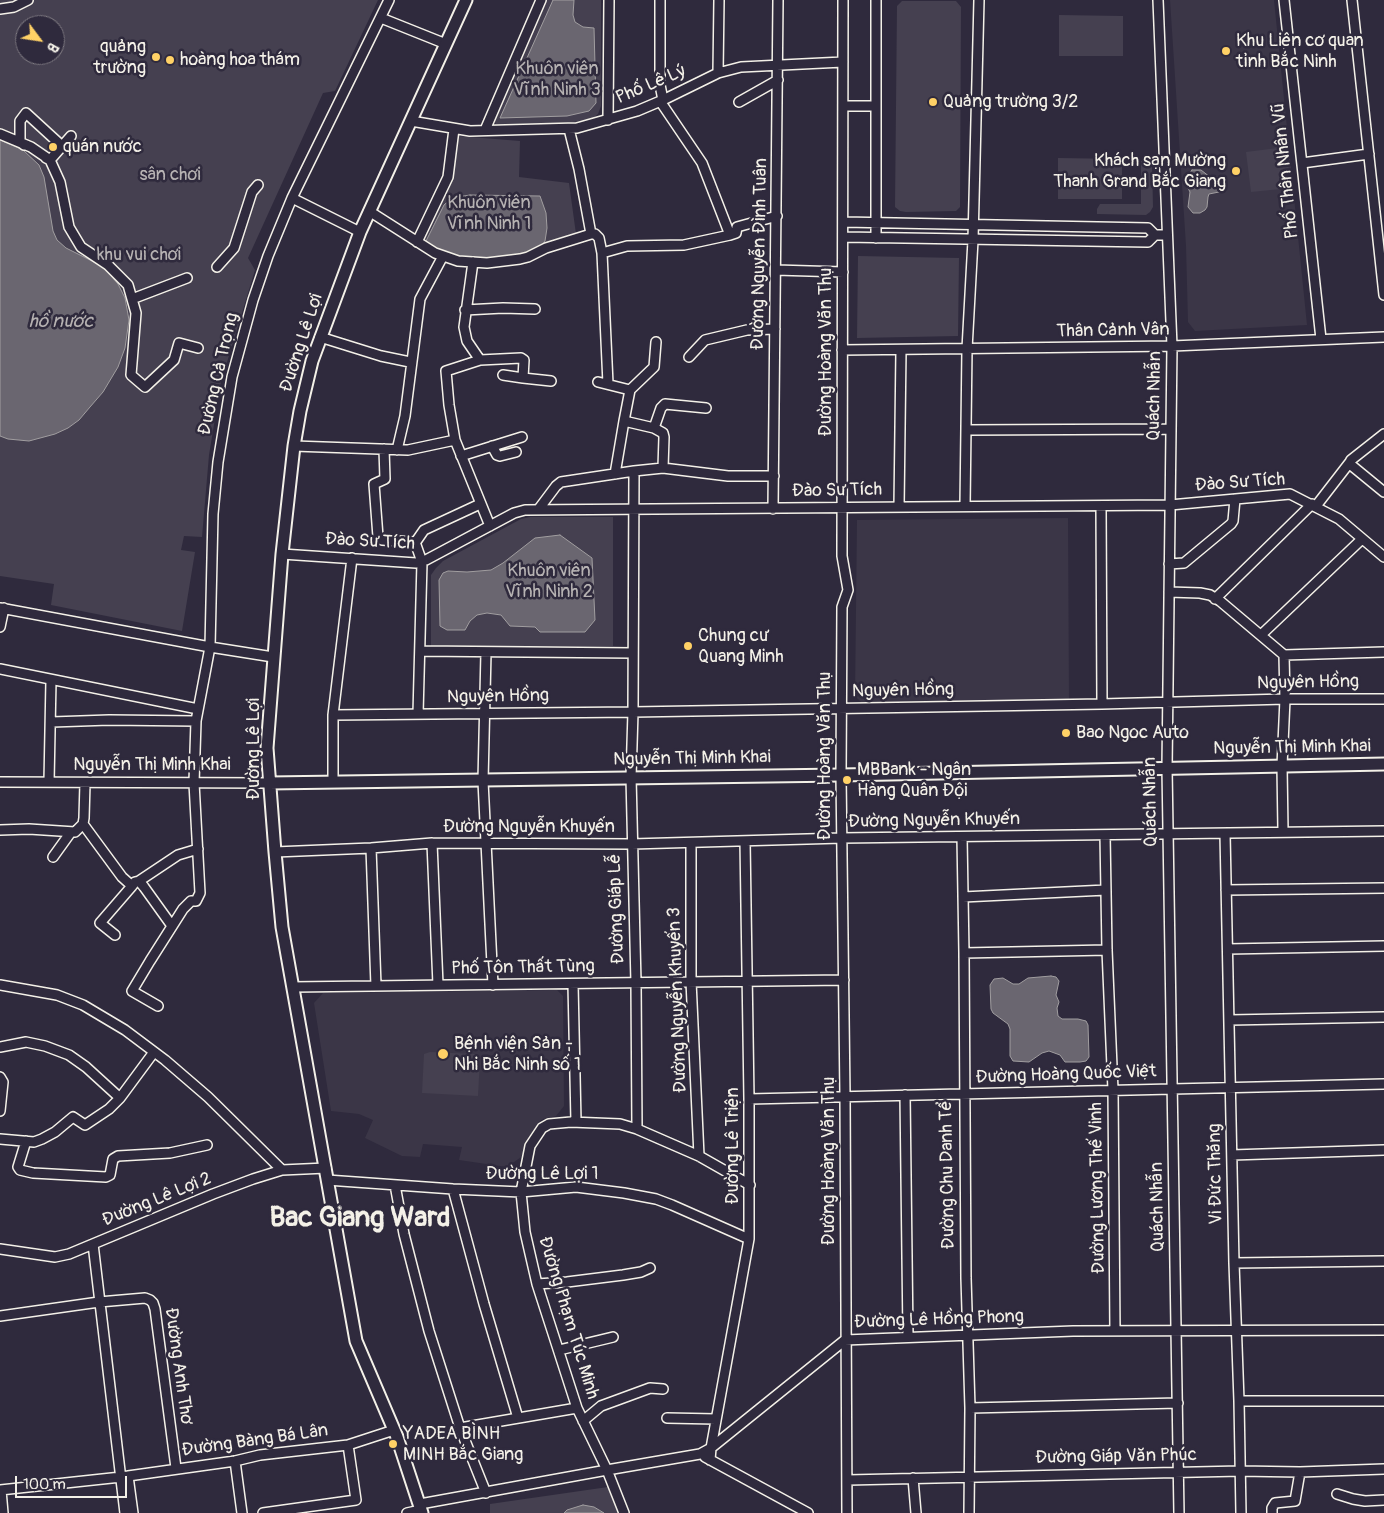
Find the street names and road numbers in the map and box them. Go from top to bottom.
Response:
street label: Phố Lê Lý [613,61,689,109]
street label: Phố Thân Nhân Vũ [1268,102,1304,240]
street label: Đường Nguyễn Đình Tuân [748,158,772,350]
street label: Đường Hoàng Văn Thụ [815,268,837,436]
street label: Đường Lê Lợi [276,291,328,395]
street label: Đường Cả Trọng [194,311,244,437]
street label: Thân Cảnh Vân [1056,319,1170,343]
street label: Quách Nhẫn [1143,351,1167,441]
street label: Đào Sư Tích [1194,469,1286,497]
street label: Đào Sư Tích [792,479,882,503]
street label: Đào Sư Tích [324,529,416,555]
street label: Nguyên Hồng [1257,671,1359,695]
street label: Đường Hoàng Văn Thụ [814,672,836,840]
street label: Nguyên Hồng [852,679,954,703]
street label: Nguyên Hồng [447,685,549,709]
street label: Đường Lê Lợi [243,698,265,800]
street label: Nguyễn Thị Minh Khai [1213,736,1371,760]
street label: Nguyễn Thị Minh Khai [613,747,771,771]
street label: Nguyễn Thị Minh Khai [73,754,231,776]
street label: Quách Nhẫn [1139,757,1163,847]
street label: Đường Nguyễn Khuyến [848,809,1020,833]
street label: Đường Nguyễn Khuyến [443,816,615,838]
street label: Đường Giáp Lễ [604,853,630,965]
street label: Đường Nguyễn Khuyến 3 [664,907,692,1093]
street label: Phố Tôn Thất Tùng [451,956,595,980]
street label: Đường Hoàng Quốc Việt [975,1061,1157,1089]
street label: Đường Hoàng Văn Thụ [818,1077,840,1245]
street label: Đường Lê Triện [722,1087,744,1205]
street label: Đường Chu Danh Tể [936,1101,960,1249]
street label: Đường Lương Thế Vinh [1086,1102,1110,1274]
street label: Vi Đức Thăng [1204,1123,1228,1225]
street label: Quách Nhẫn [1146,1162,1170,1252]
street label: Đường Lê Lợi 1 [486,1163,598,1185]
street label: Đường Lê Lợi 2 [99,1168,215,1232]
street label: Đường Phạm Túc Minh [533,1234,603,1402]
street label: Đường Anh Thơ [159,1306,197,1426]
street label: Đường Lê Hồng Phong [854,1306,1024,1334]
street label: Đường Bàng Bá Lân [180,1420,330,1462]
street label: Đường Giáp Văn Phúc [1035,1445,1197,1469]

